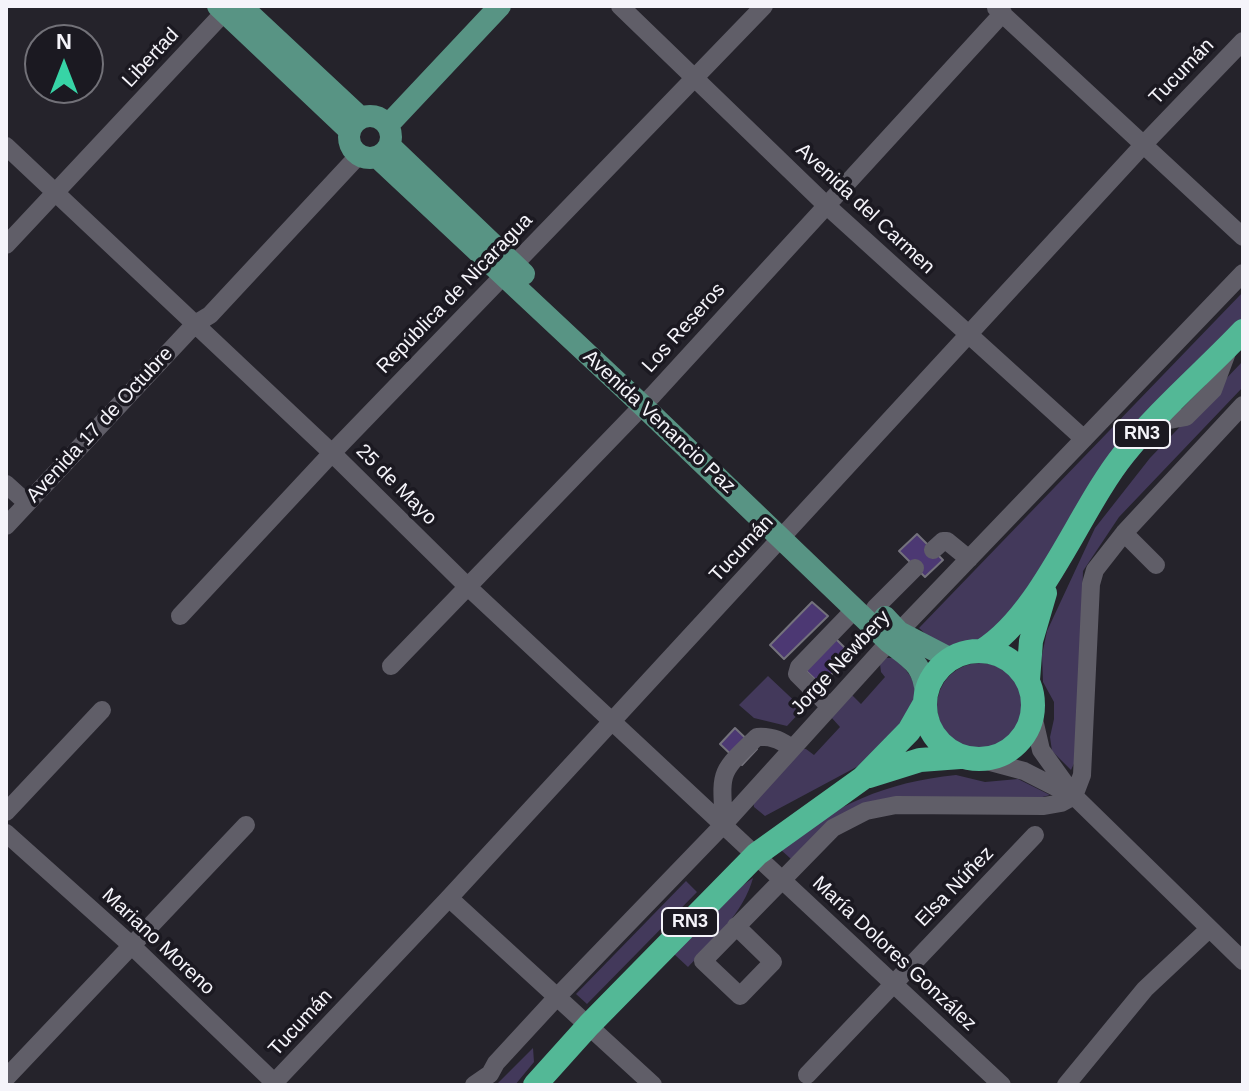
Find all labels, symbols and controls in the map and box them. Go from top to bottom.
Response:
street label: Libertad [118,23,184,93]
north arrow [24,24,104,104]
text: N [56,29,72,54]
street label: Tucumán [1145,34,1219,110]
street label: Avenida del Carmen [791,139,939,279]
street label: República de Nicaragua [372,209,538,379]
street label: Los Reseros [638,278,730,378]
street label: Avenida 17 de Octubre [22,342,178,508]
street label: Avenida Venancio Paz [578,345,740,499]
road number: RN3 [1114,420,1170,448]
street label: 25 de Mayo [351,440,441,530]
street label: Tucumán [705,511,779,587]
street label: Jorge Newbery [786,606,896,720]
street label: Elsa Núñez [911,842,999,932]
street label: María Dolores González [807,872,981,1036]
street label: Mariano Moreno [97,884,219,1000]
road number: RN3 [662,908,718,936]
street label: Tucumán [264,985,338,1061]

